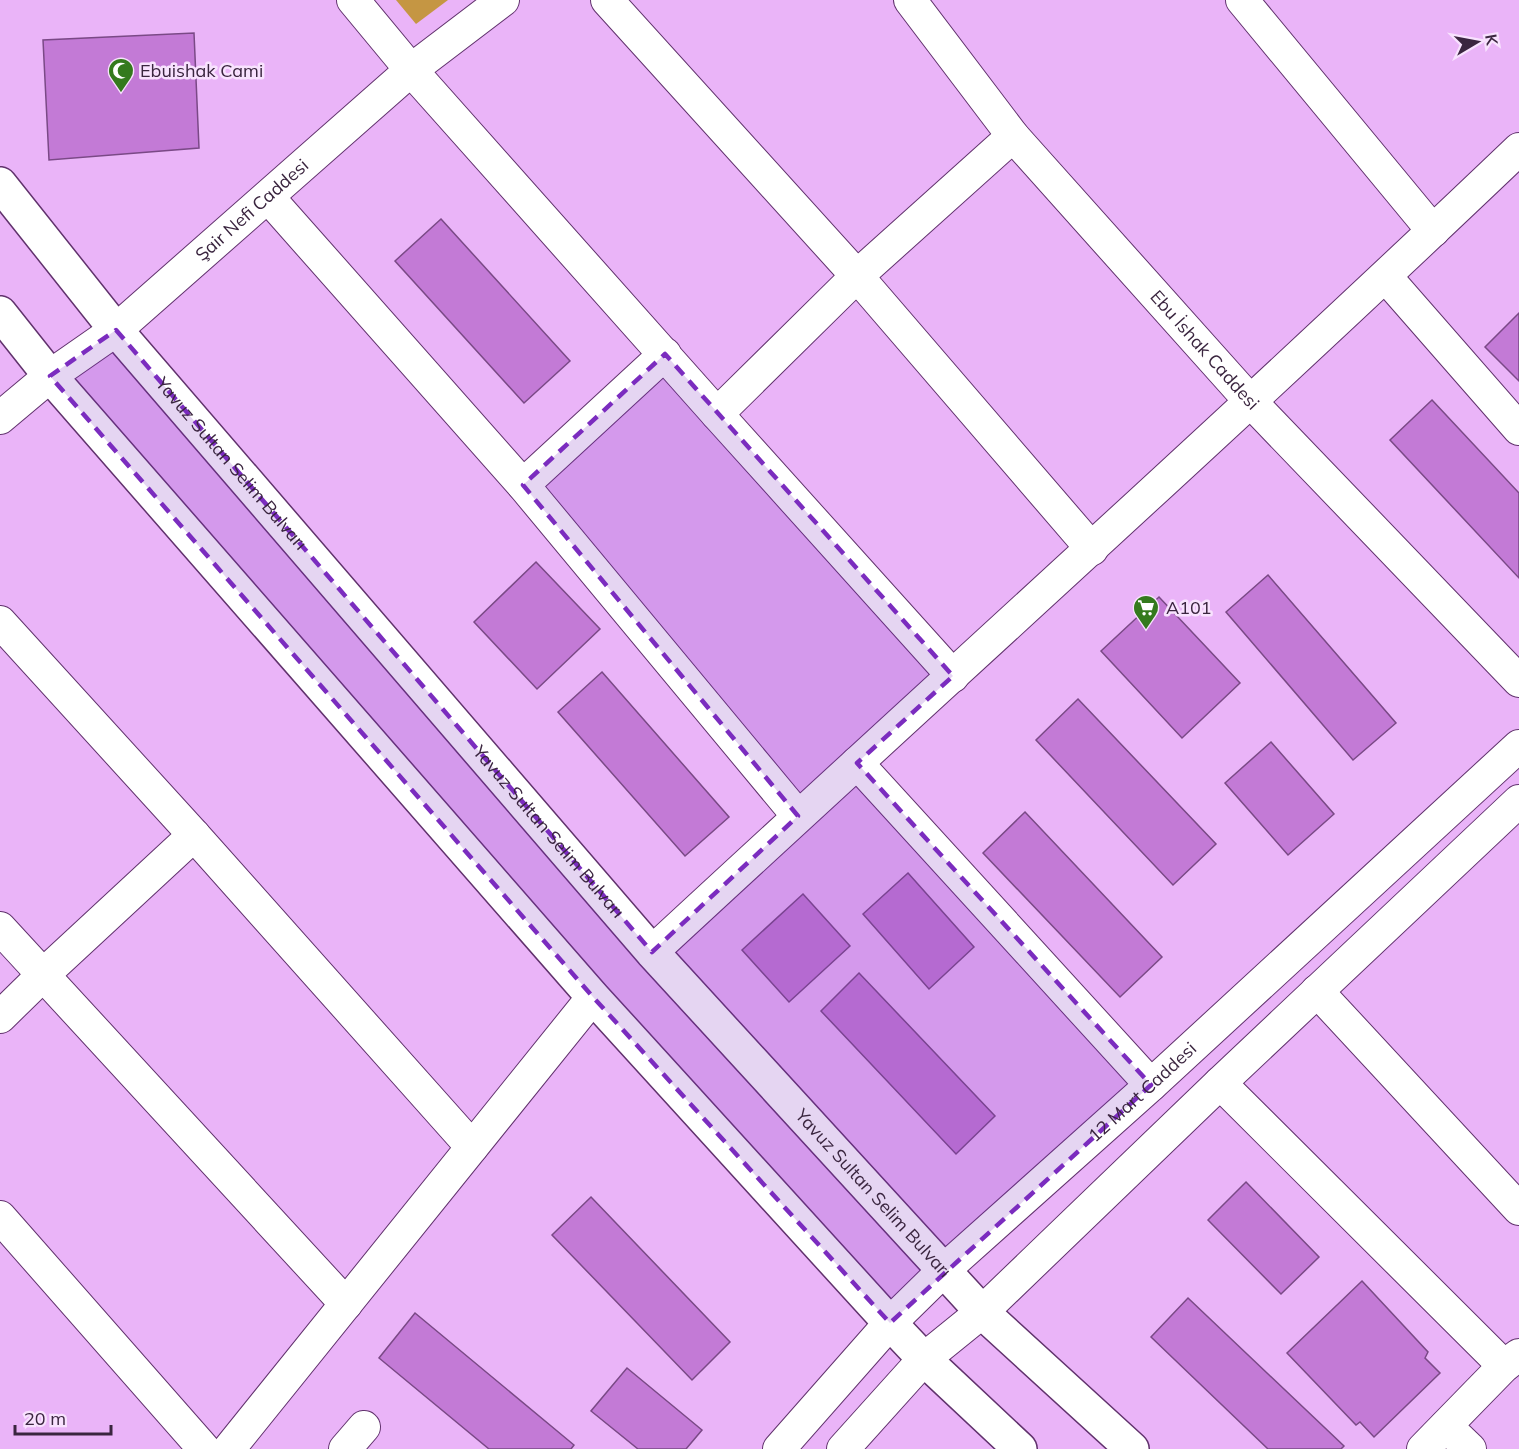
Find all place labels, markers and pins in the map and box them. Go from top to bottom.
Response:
mosque icon: Ebuishak Cami [106,56,136,94]
place label: Ebuishak Cami [140,59,263,82]
supermarket icon: A101 [1131,593,1161,631]
place label: A101 [1166,596,1212,619]

